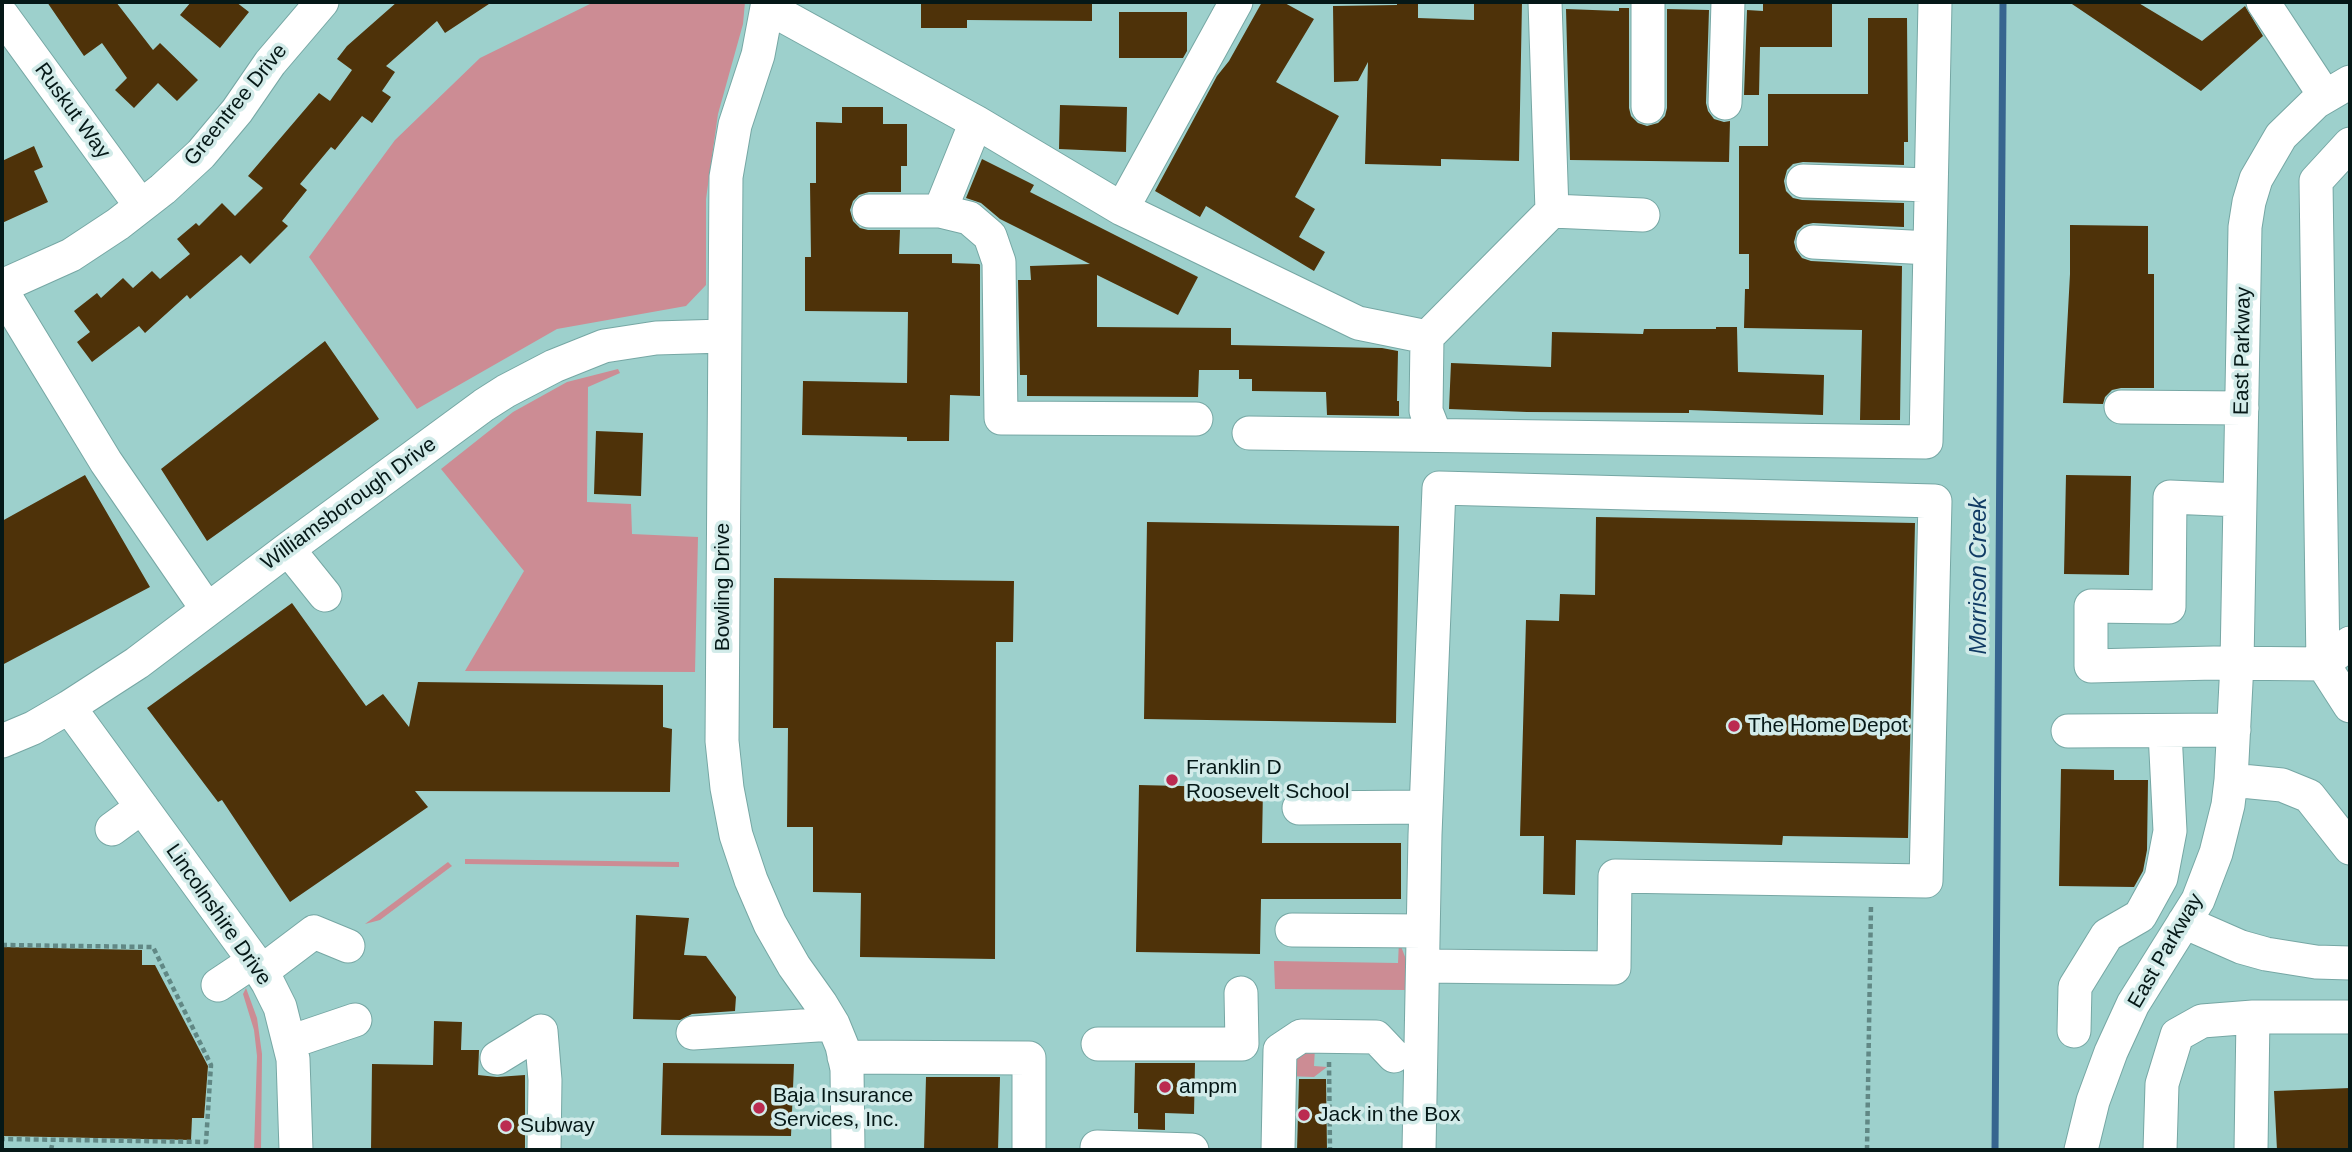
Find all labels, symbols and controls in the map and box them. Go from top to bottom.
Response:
street label: Greentree Drive [179,39,293,171]
street label: Ruskut Way [29,58,115,164]
street label: East Parkway [2229,287,2257,415]
street label: Williamsborough Drive [257,432,441,576]
water label: Morrison Creek [1966,497,1994,655]
street label: Bowling Drive [710,523,736,651]
place label: The Home Depot [1748,713,1908,739]
marker: The Home Depot [1726,718,1742,734]
place label: Franklin D Roosevelt School [1186,755,1349,805]
marker: Franklin D Roosevelt School [1164,772,1180,788]
street label: Lincolnshire Drive [160,839,276,991]
street label: East Parkway [2123,889,2209,1013]
place label: ampm [1179,1074,1237,1100]
marker: ampm [1157,1079,1173,1095]
place label: Baja Insurance Services, Inc. [773,1083,913,1133]
marker: Baja Insurance Services, Inc. [751,1100,767,1116]
place label: Jack in the Box [1318,1102,1460,1128]
marker: Jack in the Box [1296,1107,1312,1123]
place label: Subway [520,1113,595,1139]
marker: Subway [498,1118,514,1134]

